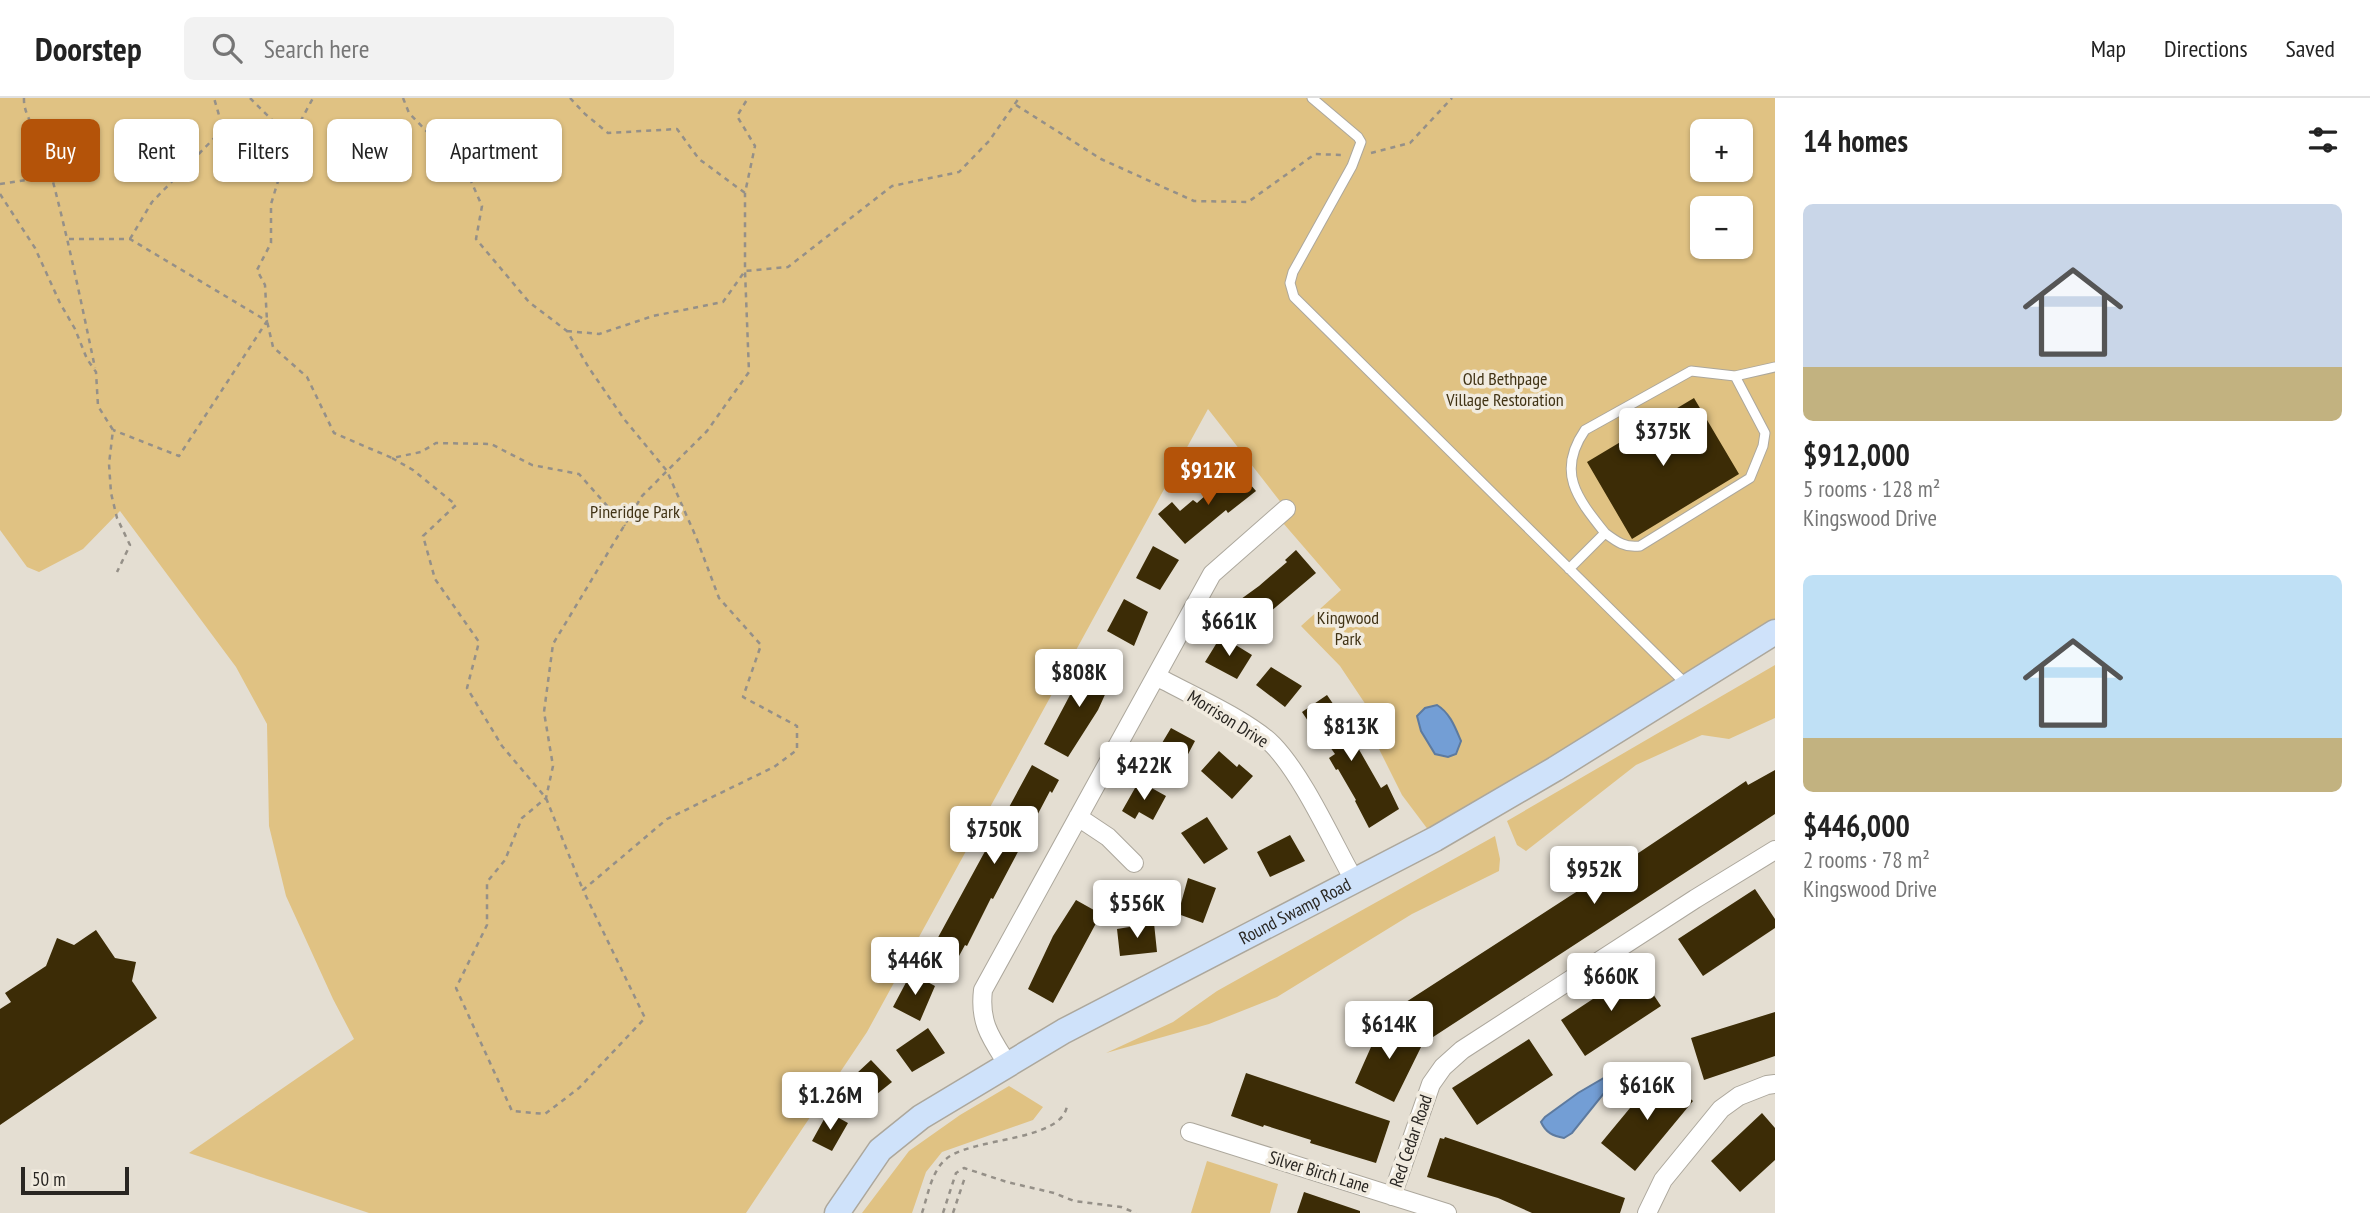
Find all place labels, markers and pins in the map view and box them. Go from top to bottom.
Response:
pin: $375K [1614,408,1712,468]
pin: $912K [1159,448,1257,507]
pin: $661K [1180,598,1278,658]
pin: $808K [1030,650,1128,709]
pin: $813K [1302,704,1400,763]
pin: $422K [1095,742,1193,802]
pin: $750K [945,806,1043,866]
pin: $952K [1545,846,1643,906]
pin: $556K [1088,880,1186,940]
pin: $446K [866,937,964,997]
pin: $660K [1562,954,1660,1013]
pin: $614K [1340,1002,1438,1061]
pin: $616K [1598,1062,1696,1122]
pin: $1.26M [773,1072,887,1132]

